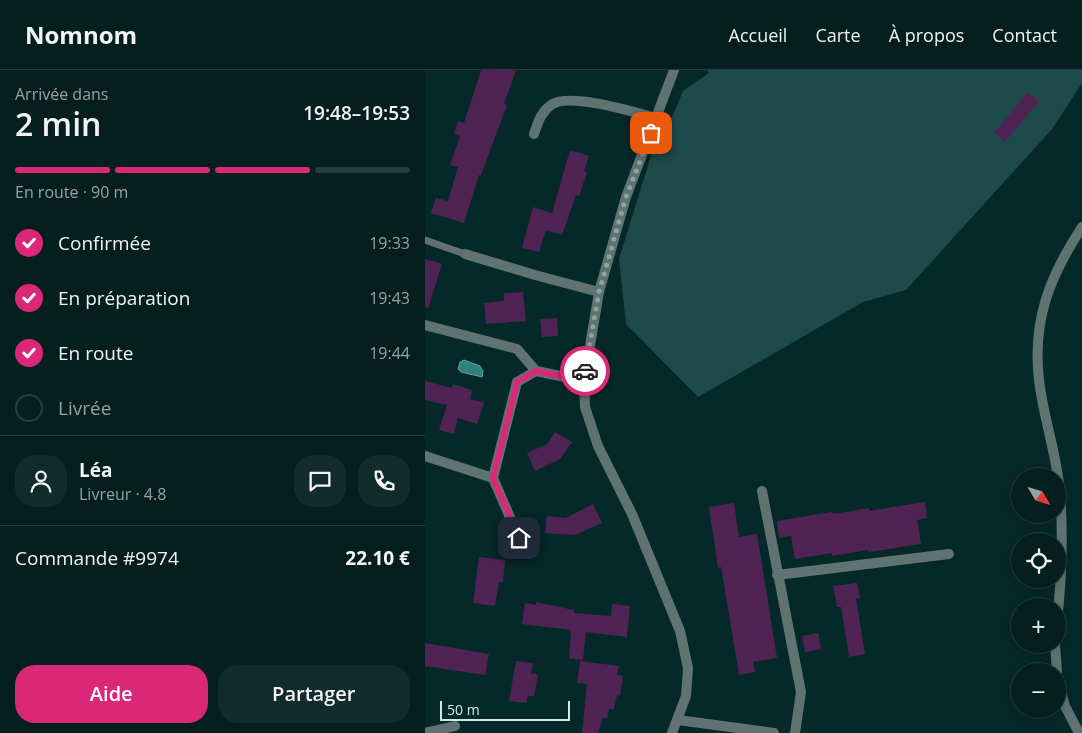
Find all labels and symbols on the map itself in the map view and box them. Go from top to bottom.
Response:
pin [630,112,672,154]
courier [560,346,610,396]
north arrow [1011,468,1066,522]
pin [498,517,540,559]
scale bar [440,698,570,721]

